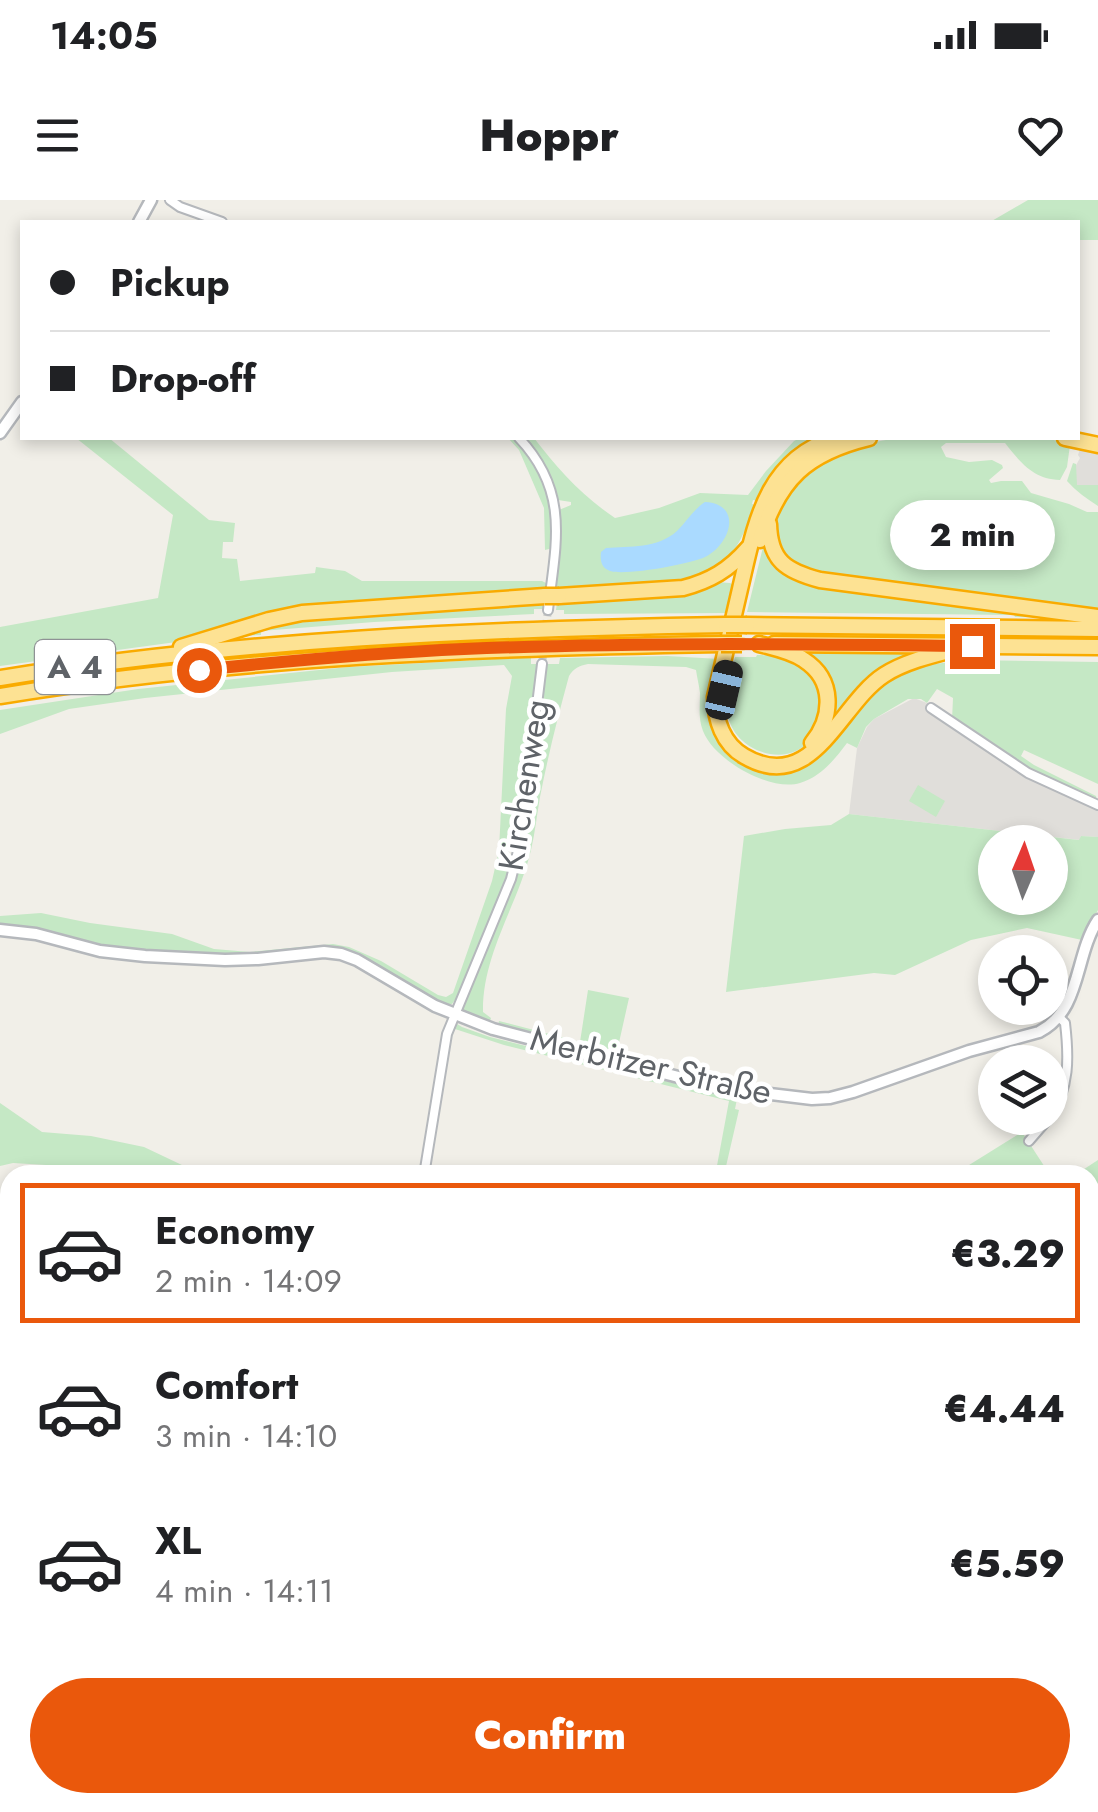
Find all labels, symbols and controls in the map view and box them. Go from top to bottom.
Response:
text: 14:05 [50,8,158,63]
text: Hoppr [479,103,619,168]
icon: menu [30,108,85,163]
icon: heart [1013,108,1068,163]
text: Pickup [110,255,230,310]
text: Drop-off [110,351,256,406]
callout: 2 min [890,501,1054,571]
text: 2 min [930,512,1015,558]
route end [950,624,995,669]
road number: A 4 [35,640,115,694]
route start [177,648,222,693]
car [703,657,745,723]
street label: Kirchenweg [486,696,562,874]
north arrow [978,825,1068,915]
map controls [978,825,1068,1135]
button: locate [978,935,1068,1025]
street label: Merbitzer Straße [525,1013,777,1117]
button: layers [978,1045,1068,1135]
text: Economy [155,1203,314,1258]
icon: car [35,1208,125,1298]
text: €3.29 [951,1226,1065,1281]
text: 2 min · 14:09 [155,1258,342,1304]
text: Comfort [155,1358,298,1413]
icon: car [35,1363,125,1453]
text: €4.44 [943,1381,1065,1436]
text: 3 min · 14:10 [155,1413,337,1459]
text: XL [155,1513,201,1568]
icon: car [35,1518,125,1608]
text: €5.59 [949,1536,1065,1591]
text: 4 min · 14:11 [155,1568,334,1614]
button: Confirm [30,1678,1070,1793]

